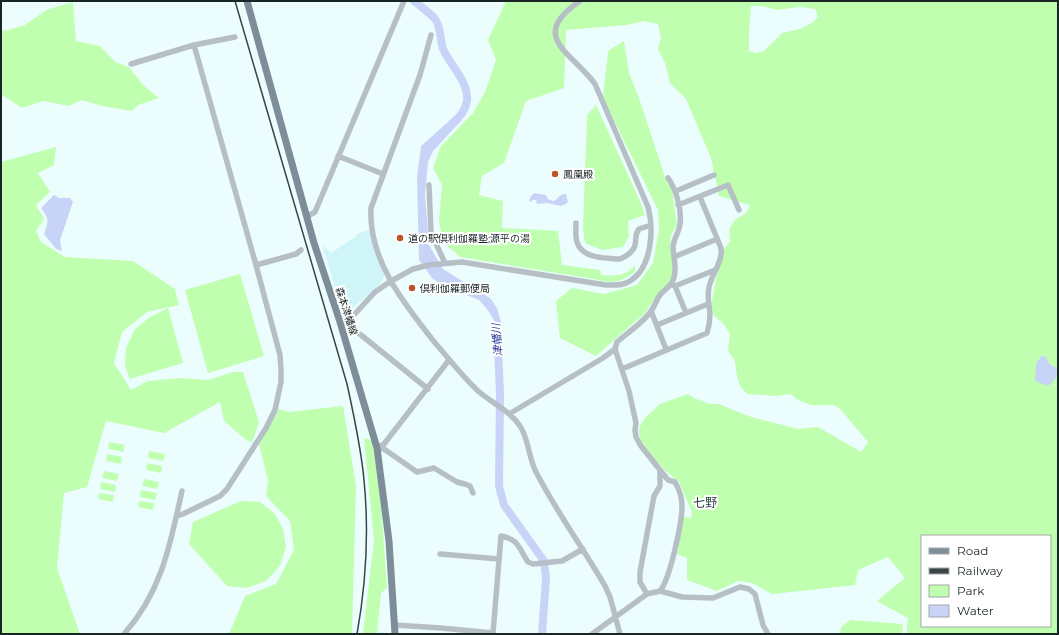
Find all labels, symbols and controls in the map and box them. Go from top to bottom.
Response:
place label: 鳳凰殿 [563,168,593,181]
marker: 鳳凰殿 [550,169,560,179]
place label: 道の駅倶利伽羅塾;源平の湯 [408,232,530,245]
marker: 道の駅倶利伽羅塾;源平の湯 [395,233,405,243]
place label: 倶利伽羅郵便局 [419,282,490,295]
marker: 倶利伽羅郵便局 [407,283,417,293]
street label: 森本津幡線 [333,285,360,337]
water label: 津幡川 [489,322,505,357]
district label: 七野 [693,495,717,510]
legend [921,535,1051,627]
text: Road [957,543,988,558]
text: Railway [957,563,1003,578]
text: Park [957,583,985,598]
text: Water [957,603,994,618]

